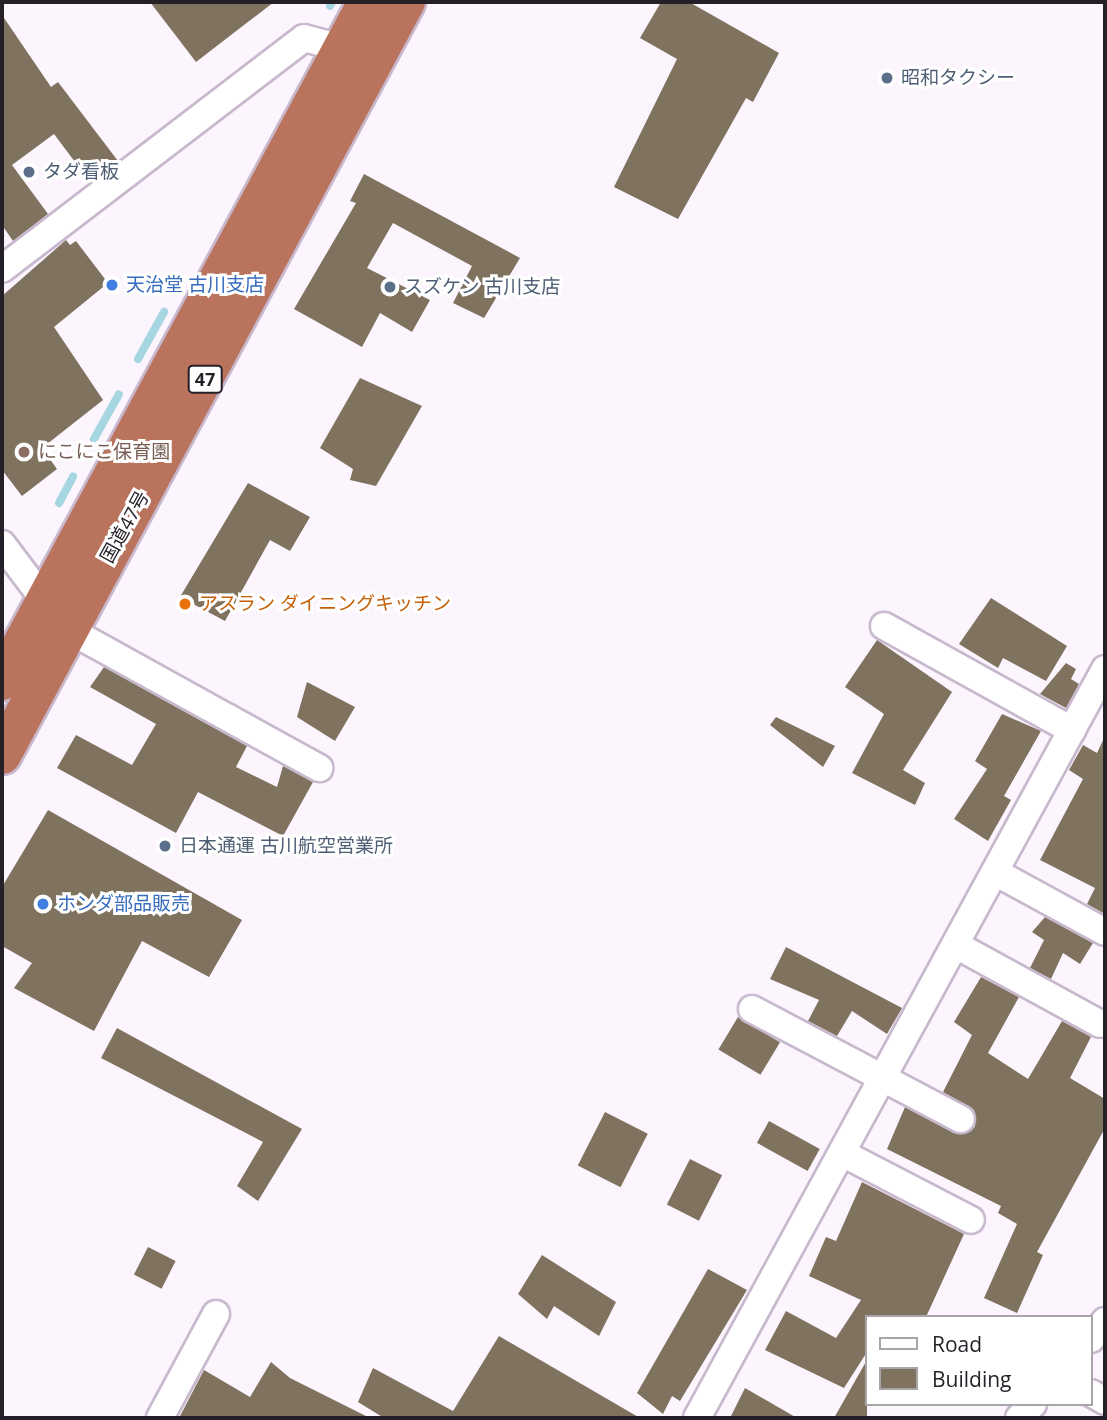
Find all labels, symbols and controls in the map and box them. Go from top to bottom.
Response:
place label: 昭和タクシー [901,67,1015,89]
marker: 昭和タクシー [879,70,895,86]
place label: タダ看板 [43,161,119,183]
marker: タダ看板 [21,164,37,180]
place label: 天治堂 古川支店 [126,274,264,296]
place label: スズケン 古川支店 [404,276,561,298]
marker: 天治堂 古川支店 [104,277,120,293]
marker: スズケン 古川支店 [382,279,398,295]
road number: 47 [188,365,222,394]
place label: にこにこ保育園 [38,441,171,463]
marker: にこにこ保育園 [16,444,32,460]
street label: 国道47号 [96,487,154,567]
place label: アスラン ダイニングキッチン [199,593,451,615]
marker: アスラン ダイニングキッチン [177,596,193,612]
place label: 日本通運 古川航空営業所 [179,835,393,857]
marker: 日本通運 古川航空営業所 [157,838,173,854]
place label: ホンダ部品販売 [57,893,190,915]
marker: ホンダ部品販売 [35,896,51,912]
legend [866,1315,1093,1406]
text: Road [932,1330,982,1358]
text: Building [932,1365,1011,1393]

